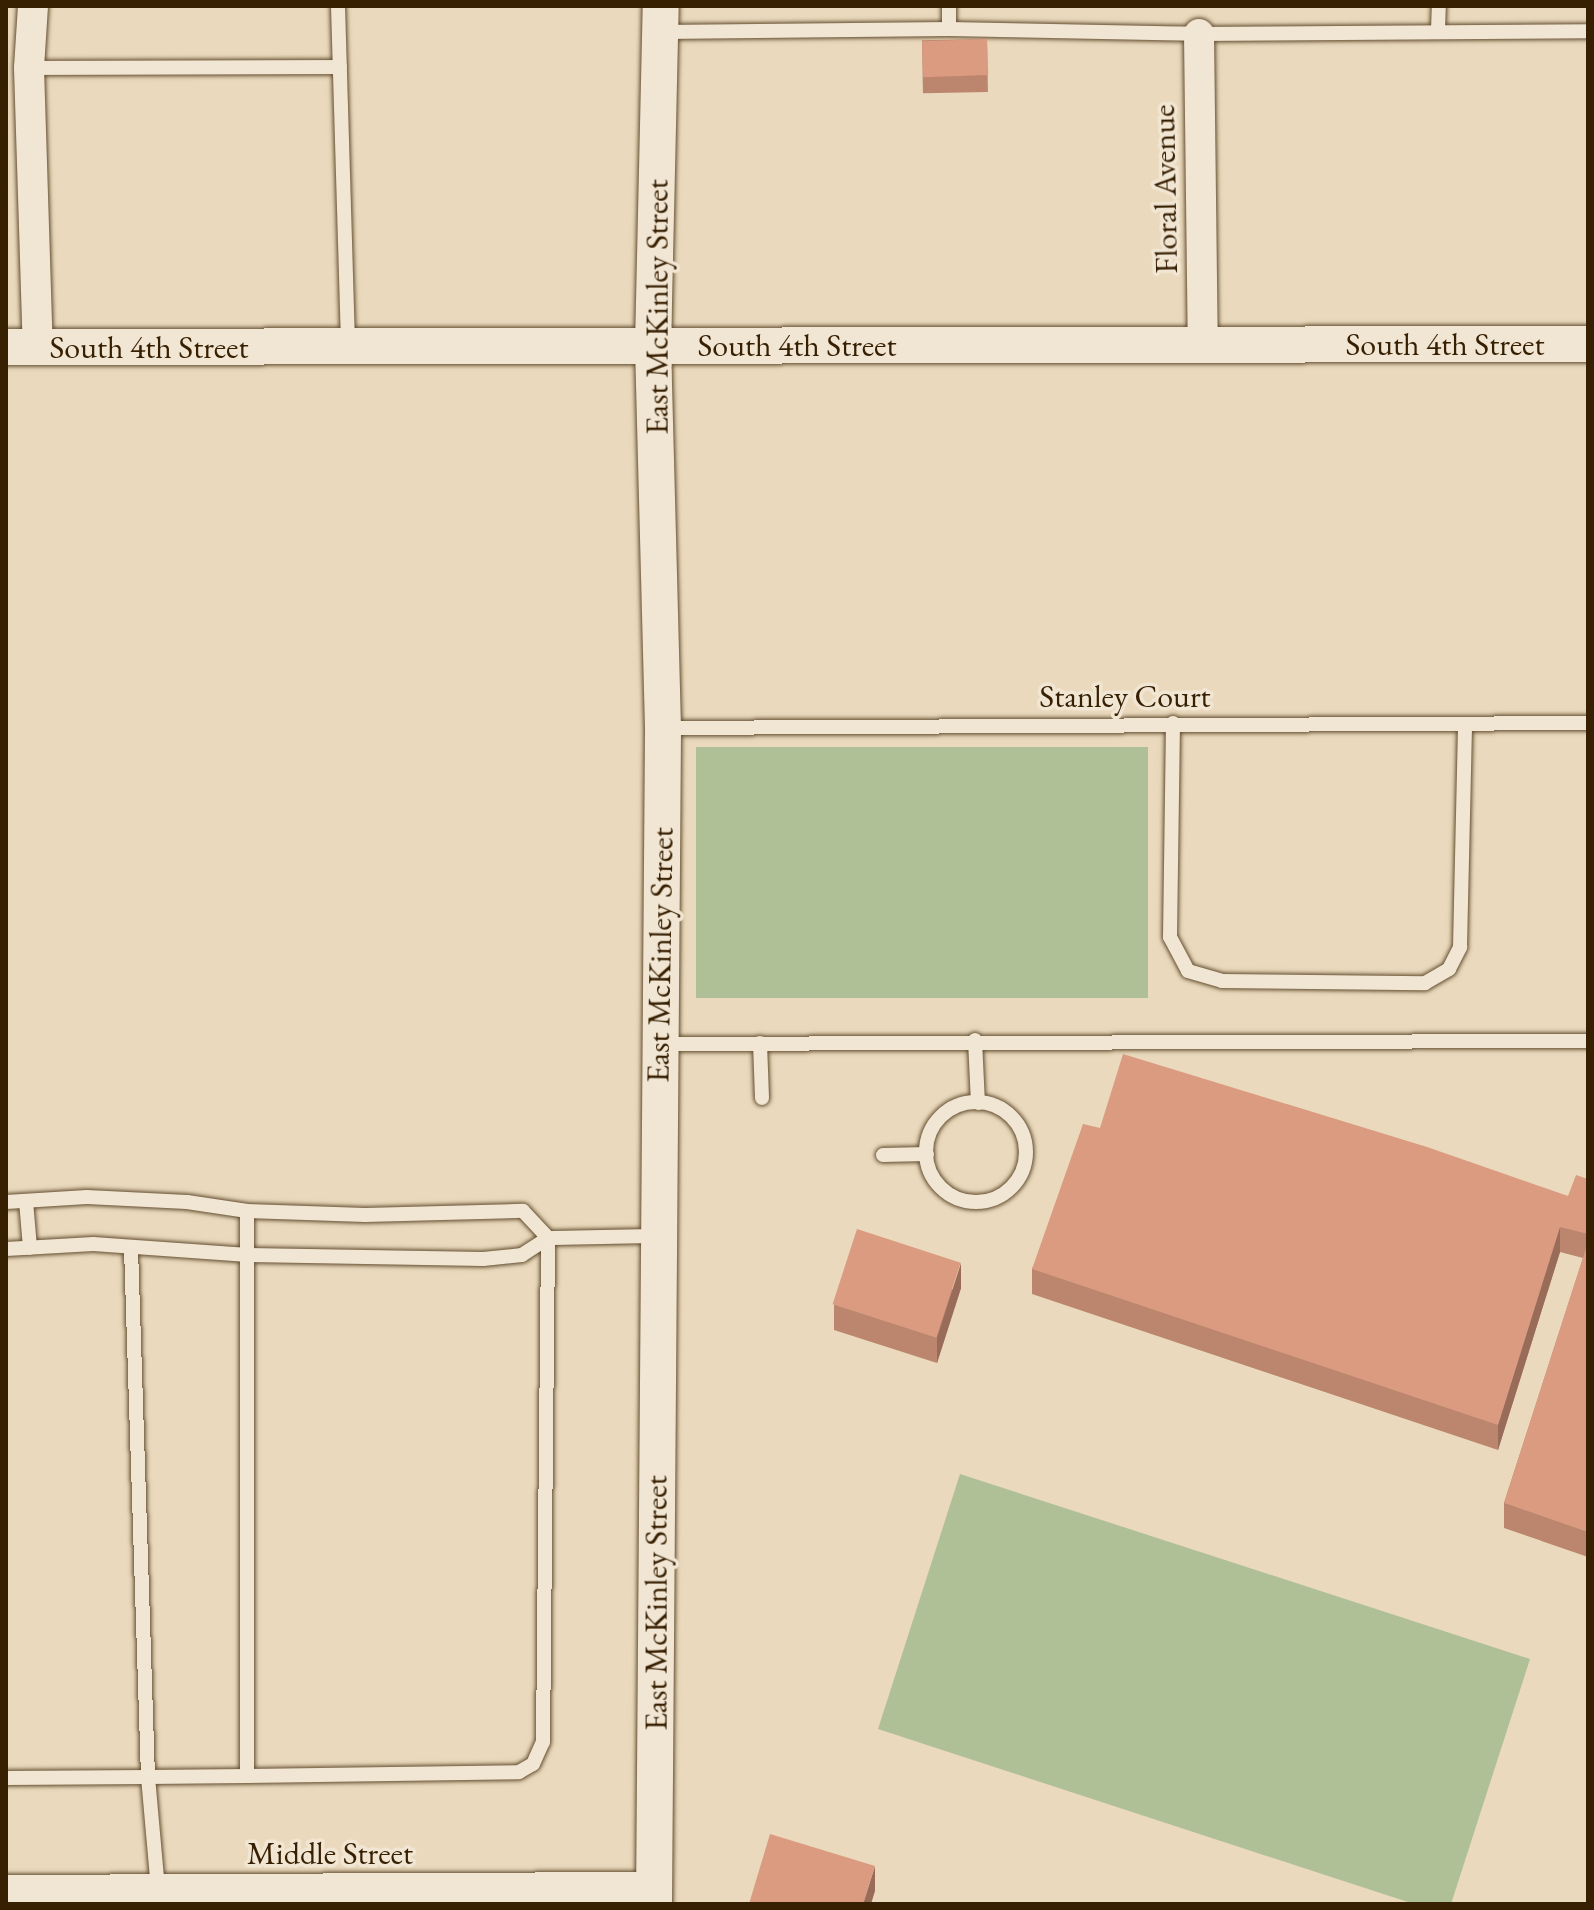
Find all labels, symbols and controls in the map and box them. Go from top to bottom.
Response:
street label: Floral Avenue [1144,104,1186,274]
street label: East McKinley Street [638,179,676,435]
street label: South 4th Street [1345,325,1545,363]
street label: South 4th Street [697,326,897,364]
street label: South 4th Street [49,328,249,366]
street label: Stanley Court [1039,677,1211,715]
street label: East McKinley Street [639,827,681,1083]
street label: East McKinley Street [637,1475,675,1731]
street label: Middle Street [247,1834,413,1872]

